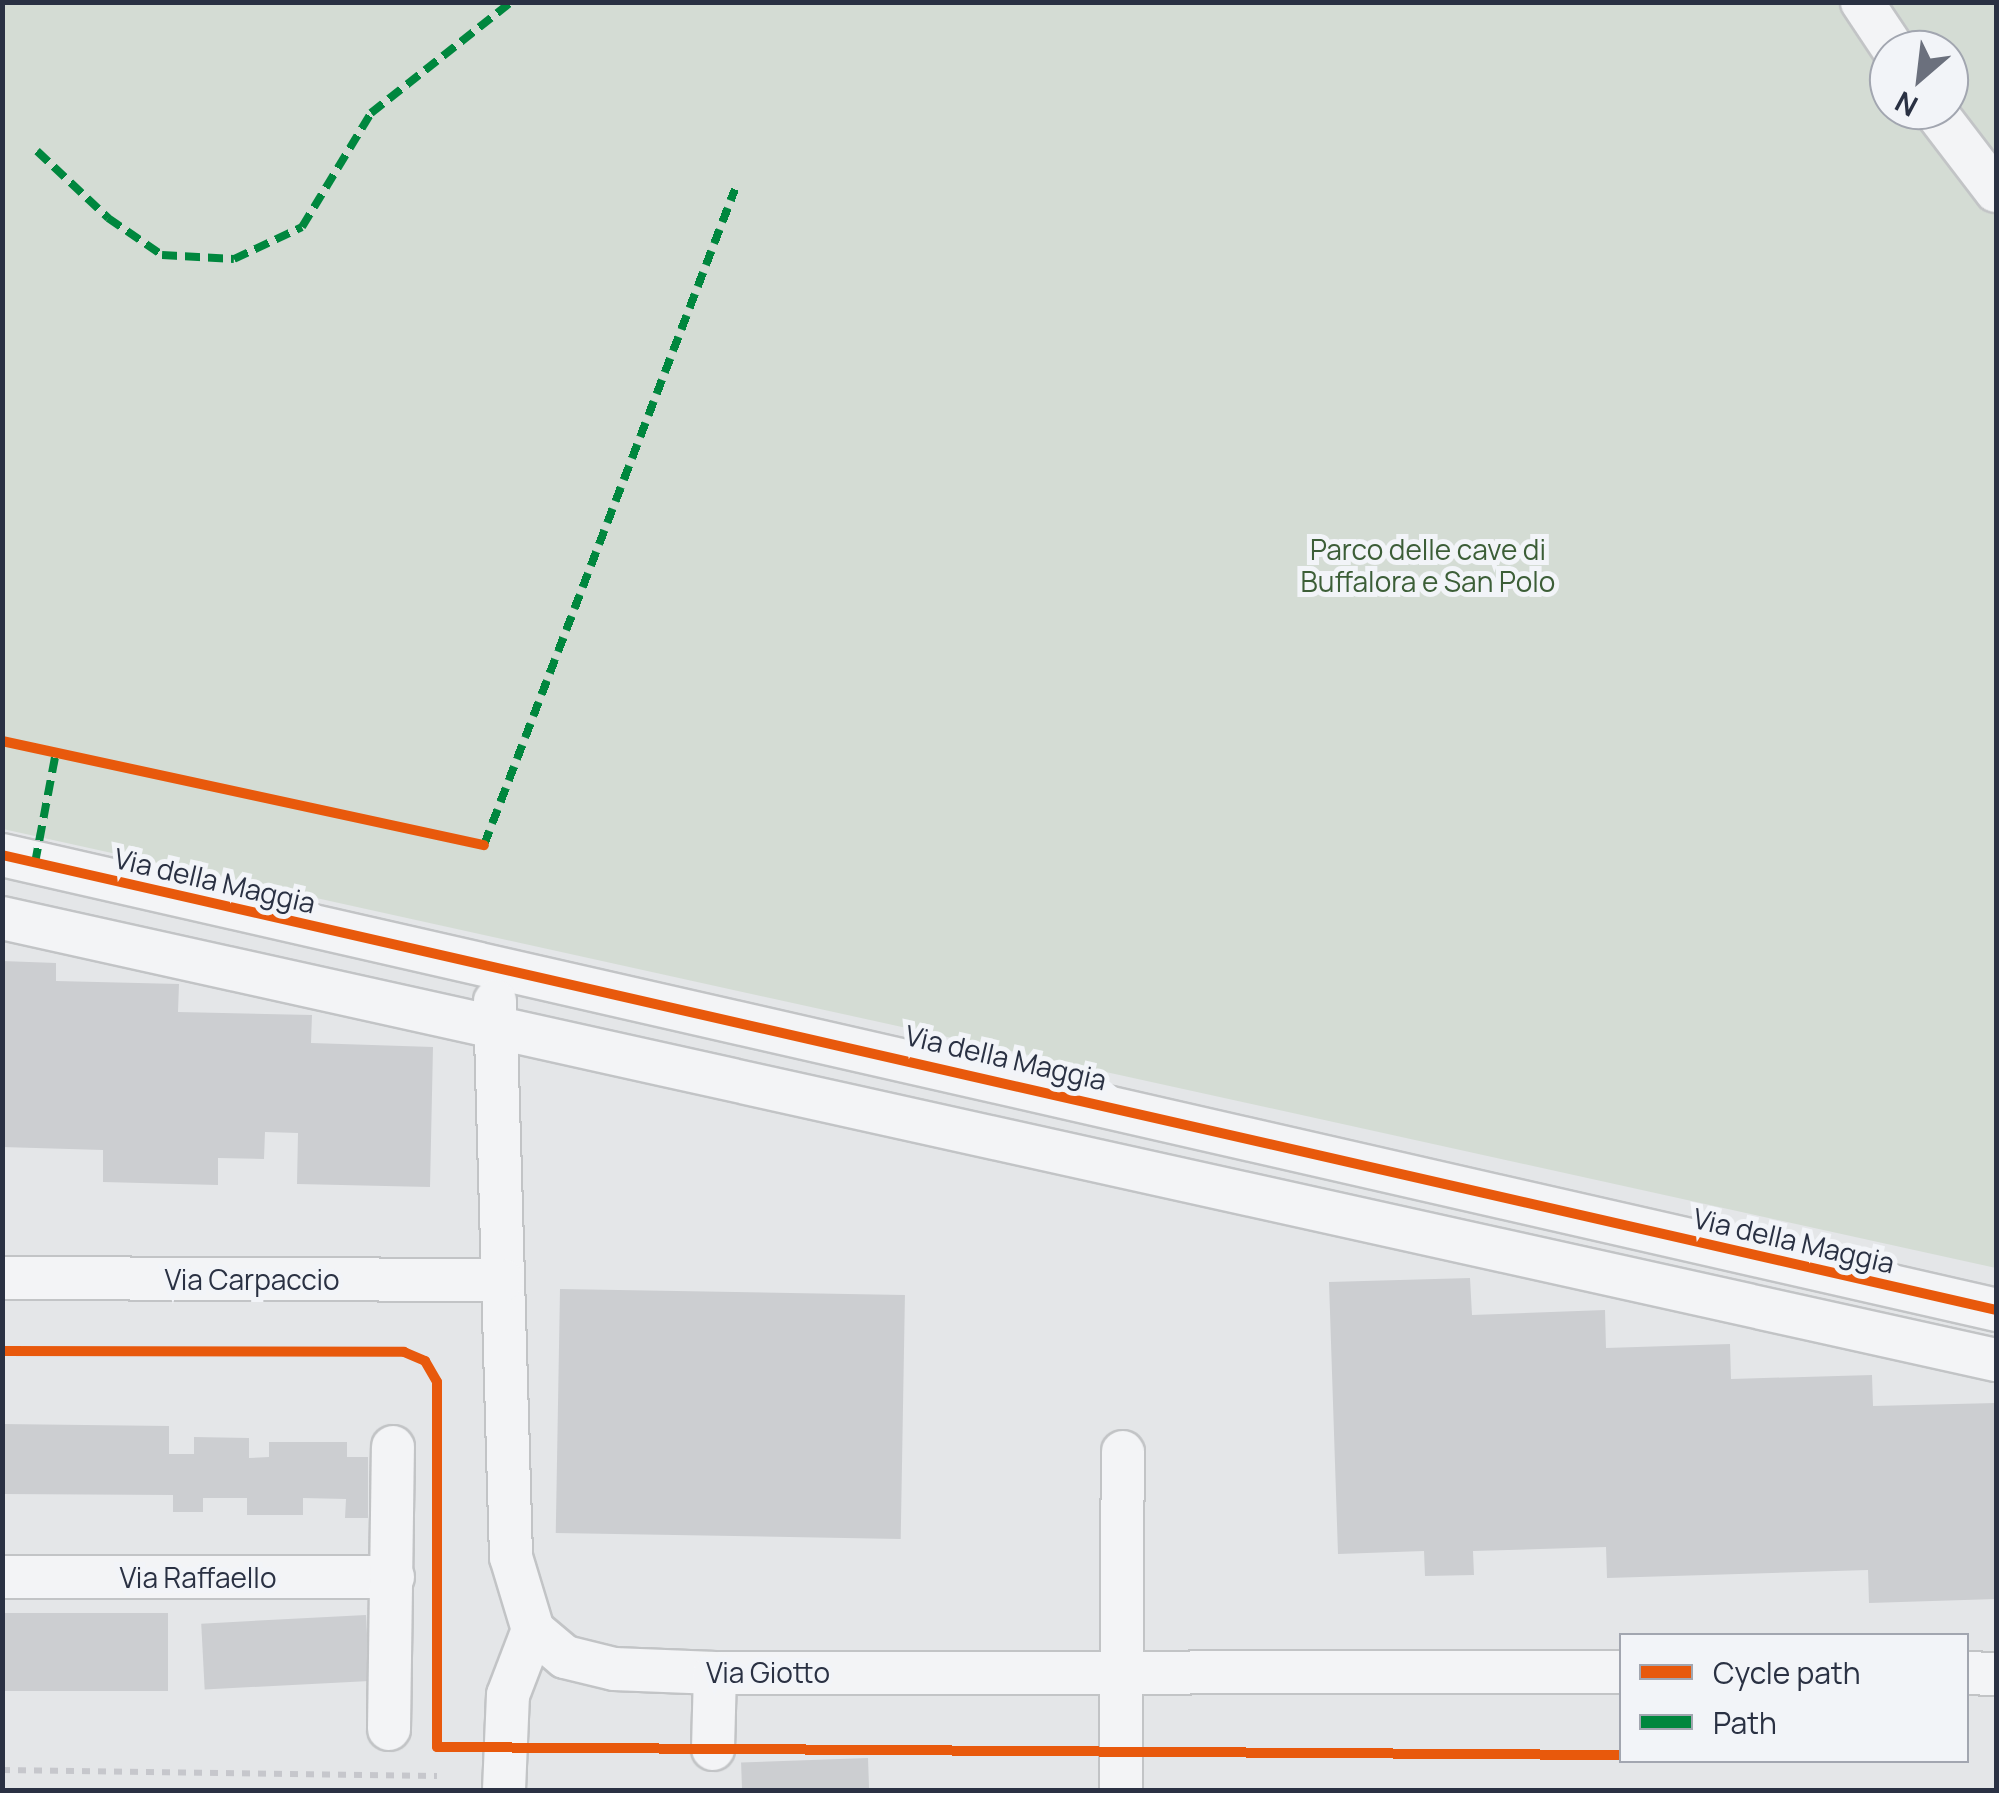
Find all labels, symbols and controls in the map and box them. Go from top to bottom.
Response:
north arrow [1869,30,1969,130]
text: N [1888,83,1924,126]
park label: Parco delle cave di Buffalora e San Polo [1301,532,1555,598]
street label: Via della Maggia [111,841,319,919]
street label: Via della Maggia [902,1018,1110,1096]
street label: Via della Maggia [1690,1201,1898,1279]
street label: Via Carpaccio [164,1262,340,1296]
street label: Via Raffaello [120,1560,276,1594]
legend [1619,1633,1969,1763]
text: Cycle path [1713,1652,1861,1693]
street label: Via Giotto [706,1655,830,1689]
text: Path [1713,1702,1777,1743]

